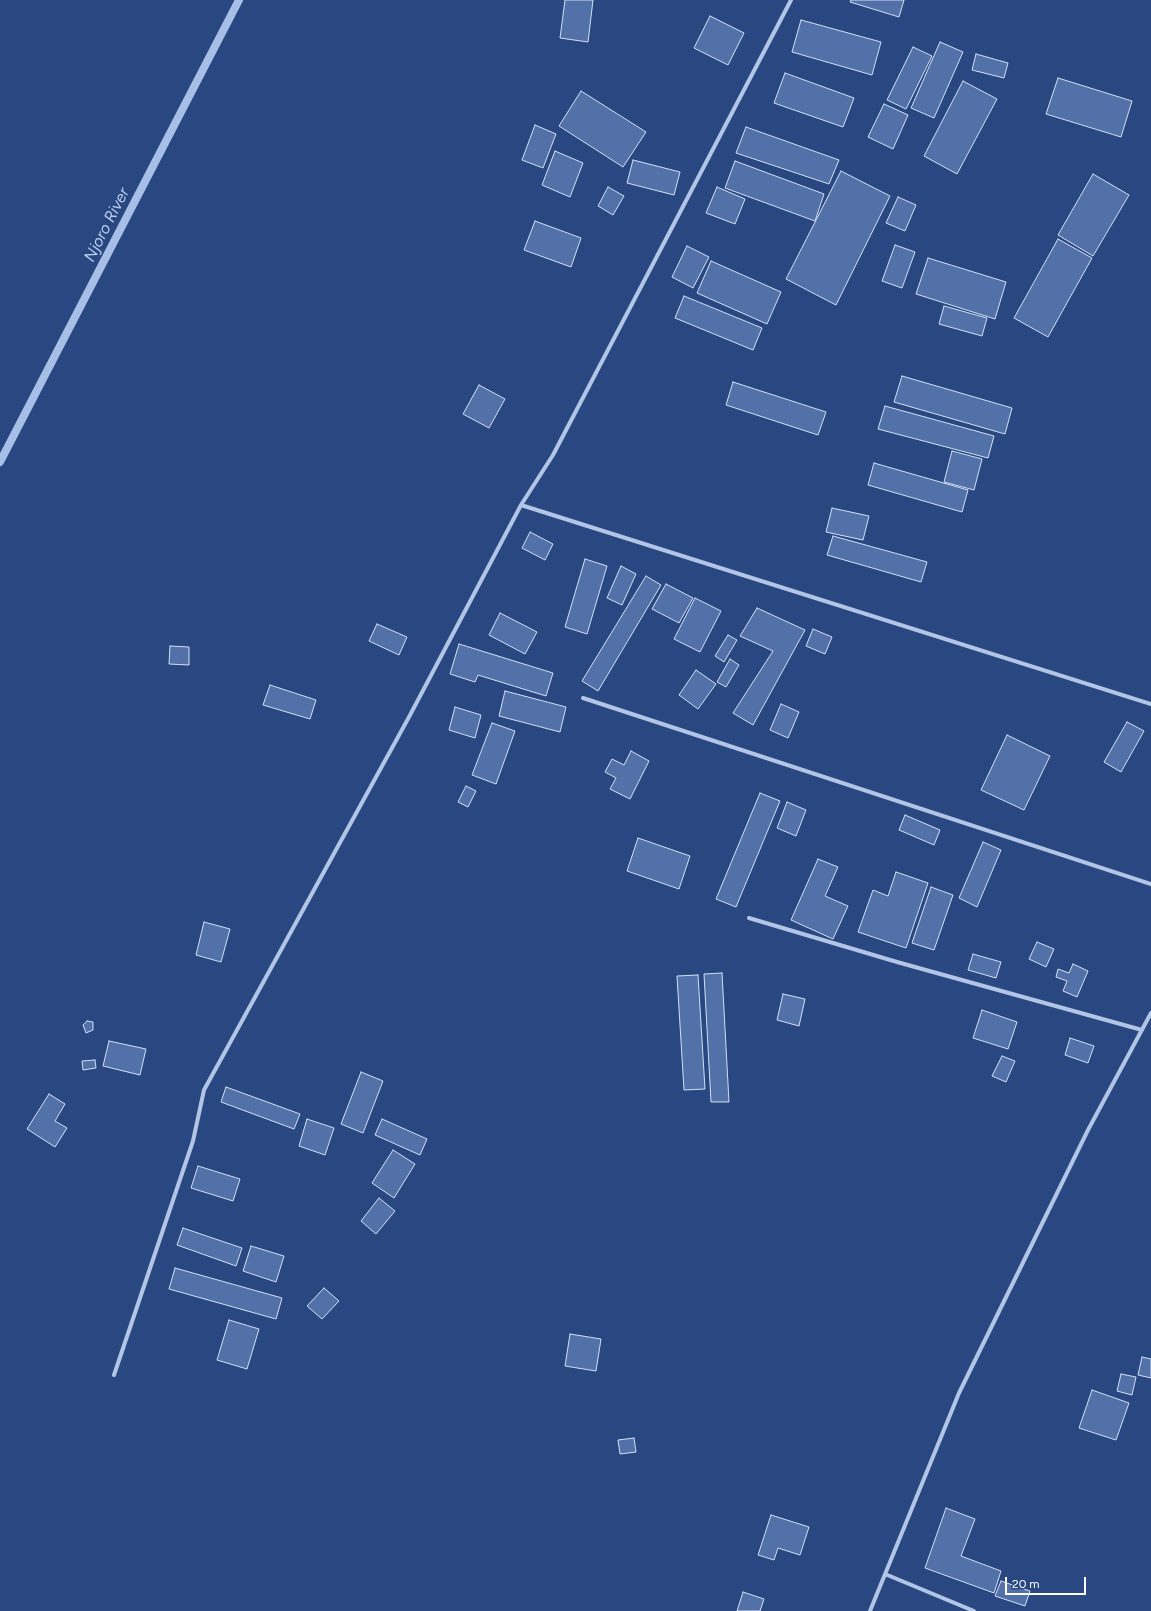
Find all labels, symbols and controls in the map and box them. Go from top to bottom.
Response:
water label: Njoro River [80,185,134,265]
scale bar [1007,1569,1088,1595]
text: 20 m [1012,1577,1040,1591]

